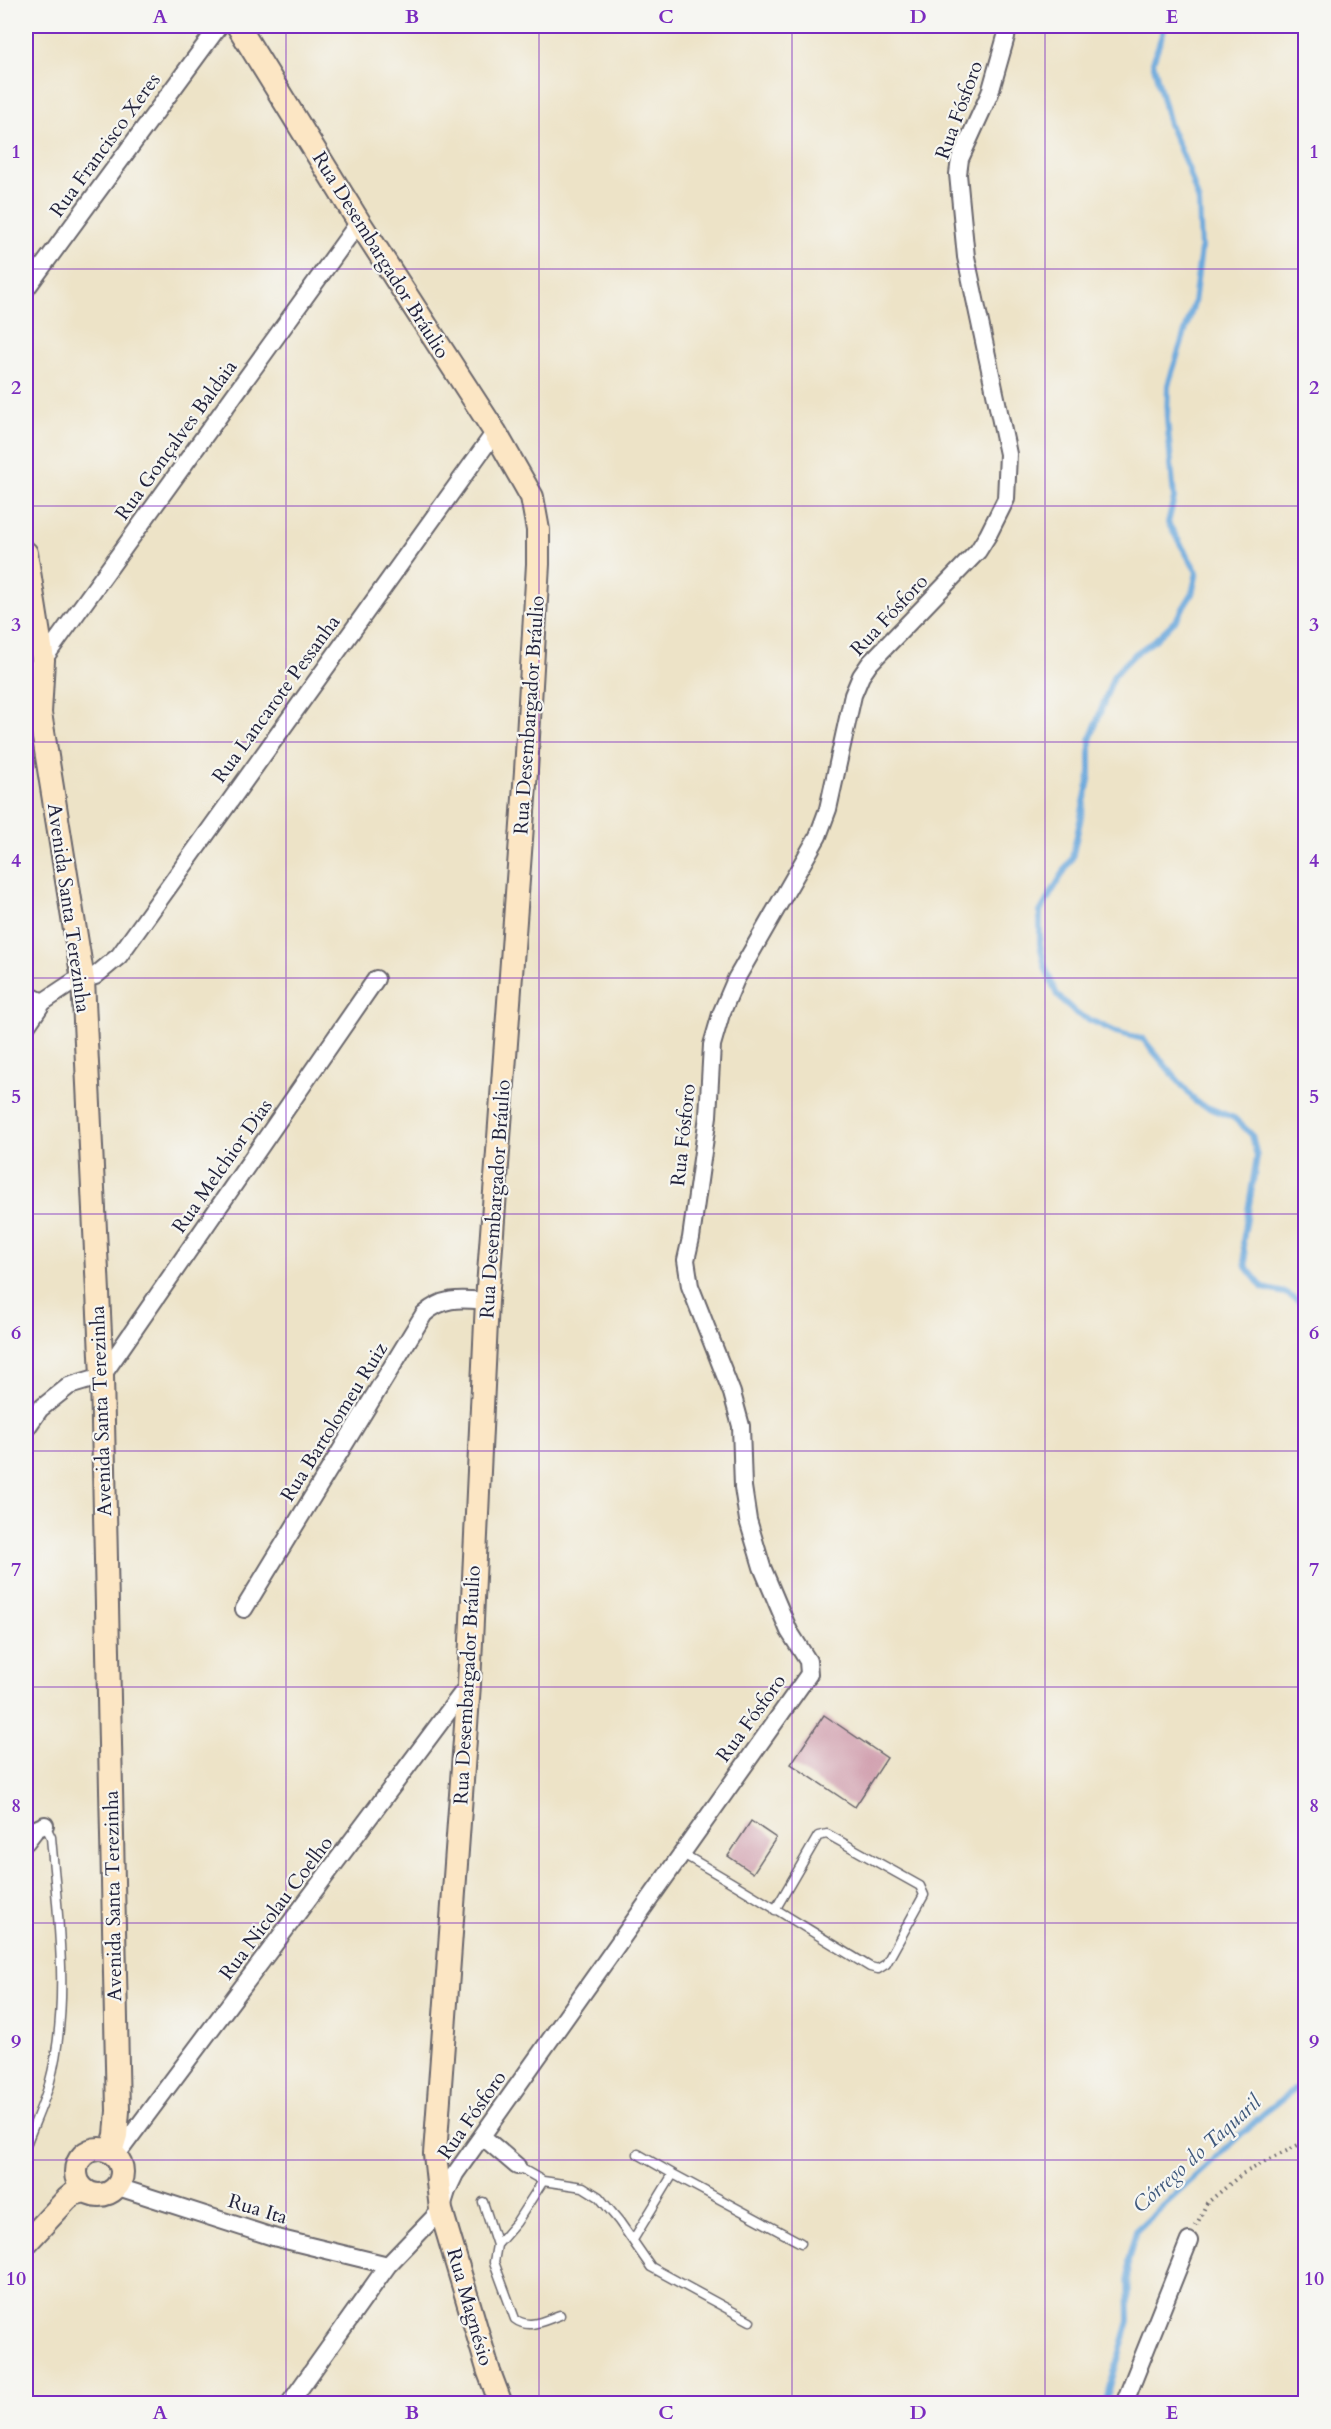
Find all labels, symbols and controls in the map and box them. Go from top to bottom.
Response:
text: A [152,3,168,30]
text: B [405,3,419,30]
text: C [658,3,674,30]
text: D [909,3,927,30]
text: E [1166,3,1178,30]
street label: Rua Fósforo [929,57,989,163]
street label: Rua Francisco Xeres [43,67,167,223]
text: 1 [11,138,21,165]
text: 1 [1309,138,1319,165]
street label: Rua Desembargador Bráulio [306,146,456,364]
street label: Rua Gonçalves Baldaia [109,354,244,526]
text: 2 [11,374,21,401]
text: 2 [1309,374,1319,401]
street label: Rua Fósforo [844,568,934,662]
street label: Rua Desembargador Bráulio [507,594,551,835]
street label: Rua Lancarote Pessanha [206,609,346,788]
text: 3 [11,611,21,638]
text: 3 [1309,611,1319,638]
street label: Avenida Santa Terezinha [41,802,97,1015]
text: 4 [11,847,21,874]
text: 4 [1309,847,1319,874]
street label: Rua Desembargador Bráulio [473,1078,517,1319]
street label: Rua Fósforo [664,1082,702,1188]
text: 5 [11,1083,21,1110]
text: 5 [1309,1083,1319,1110]
street label: Rua Melchior Dias [166,1093,278,1239]
street label: Avenida Santa Terezinha [84,1305,118,1517]
text: 6 [11,1319,21,1346]
text: 6 [1309,1319,1319,1346]
street label: Rua Bartolomeu Ruiz [274,1337,394,1507]
text: 7 [11,1556,21,1583]
text: 7 [1309,1556,1319,1583]
street label: Rua Desembargador Bráulio [447,1565,487,1805]
street label: Rua Fósforo [710,1668,792,1768]
street label: Avenida Santa Terezinha [98,1790,128,2002]
text: 8 [11,1792,21,1819]
text: 8 [1309,1792,1319,1819]
street label: Rua Nicolau Coelho [213,1830,339,1985]
text: 9 [11,2028,21,2055]
text: 9 [1309,2028,1319,2055]
street label: Rua Fósforo [431,2065,513,2165]
water label: Córrego do Taquaril [1126,2088,1269,2220]
street label: Rua Ita [225,2187,291,2231]
street label: Rua Magnésio [440,2245,500,2369]
text: 10 [6,2265,26,2292]
text: 10 [1304,2265,1324,2292]
text: A [152,2399,168,2426]
text: B [405,2399,419,2426]
text: C [658,2399,674,2426]
text: D [909,2399,927,2426]
text: E [1166,2399,1178,2426]

